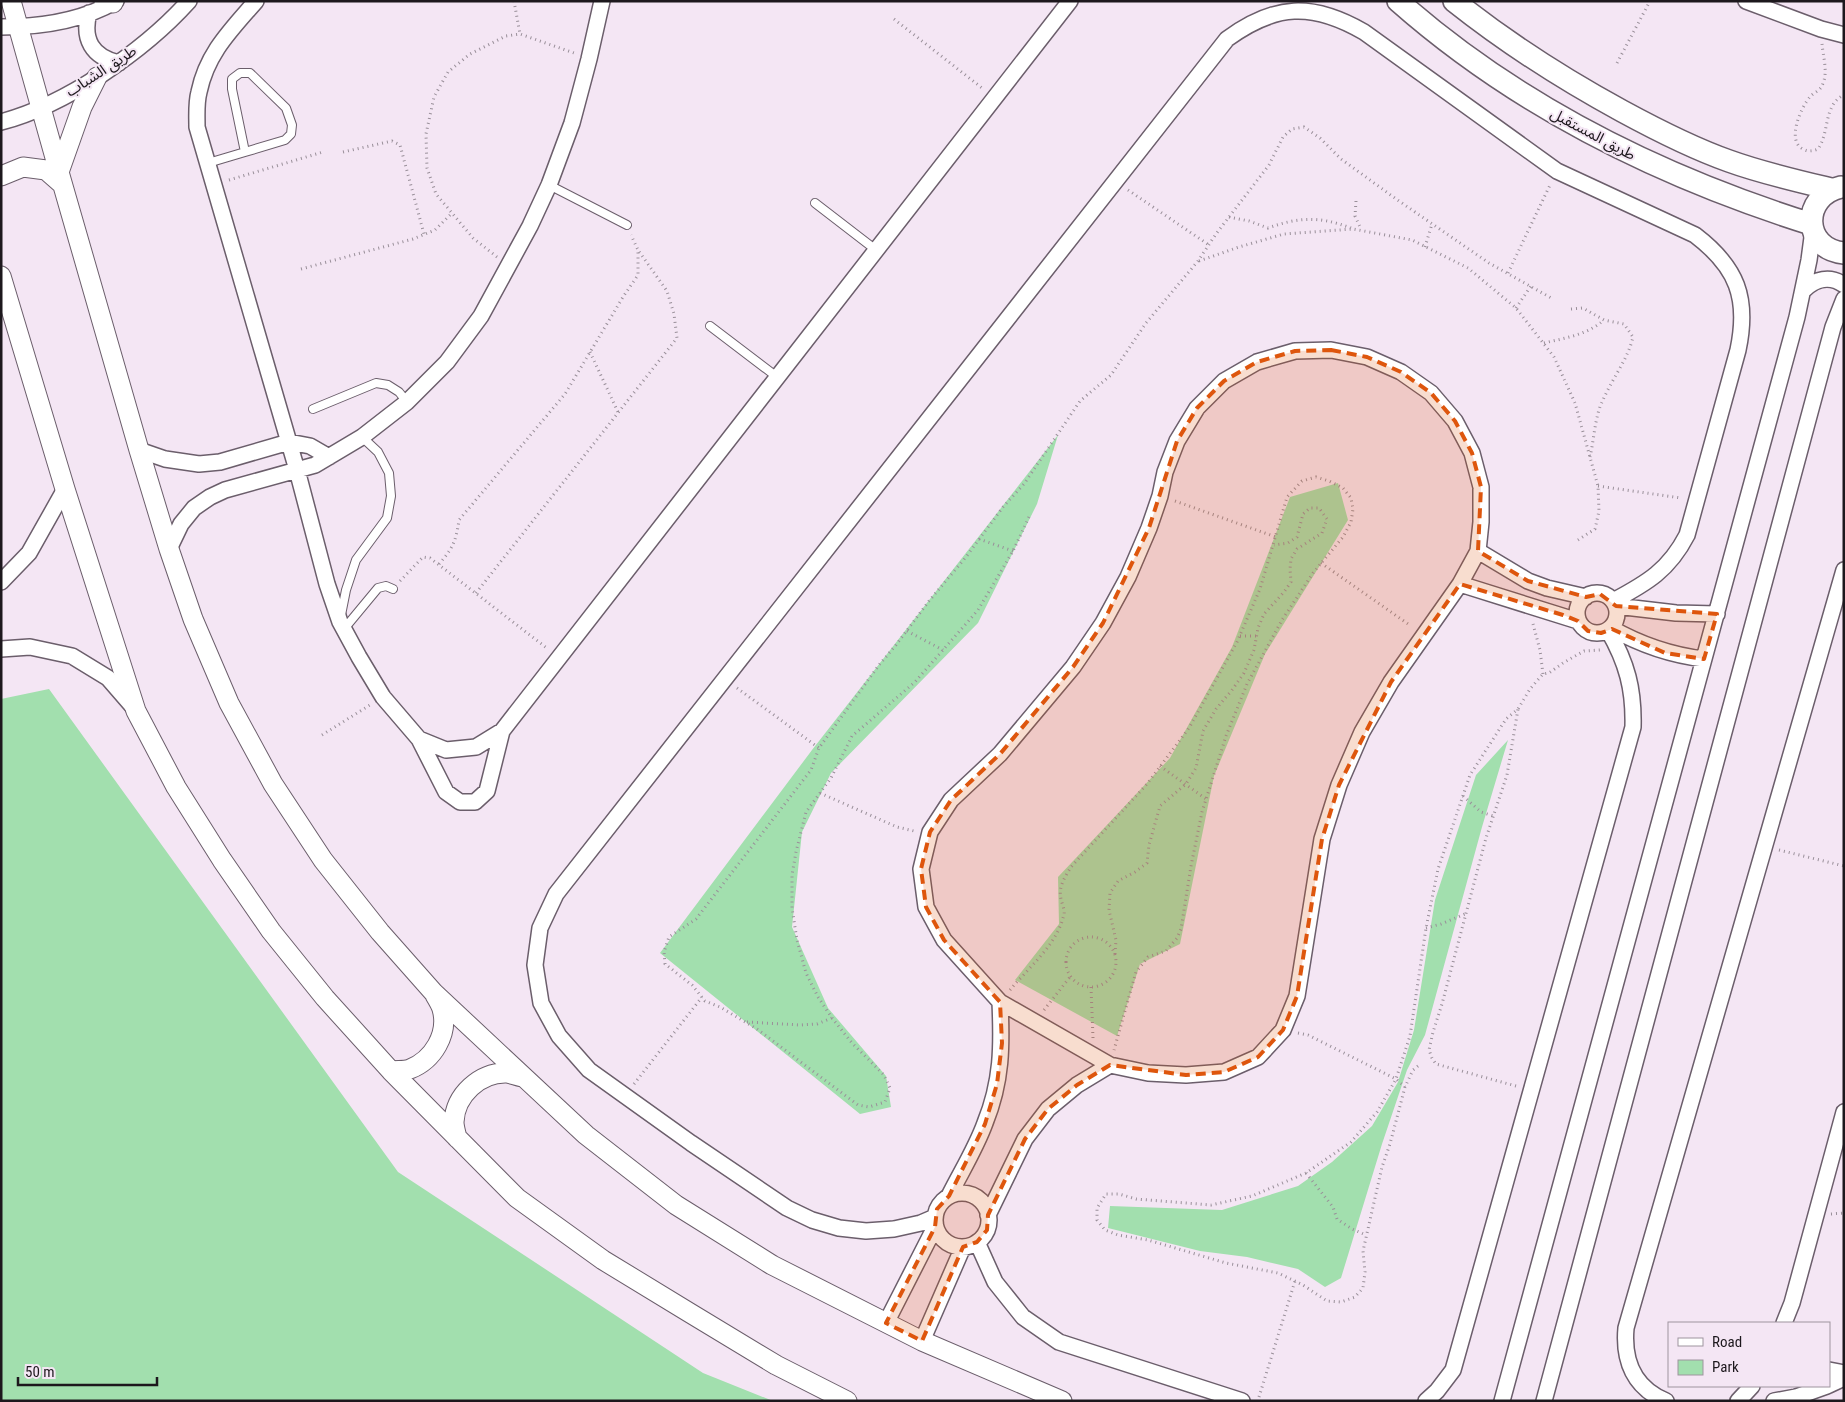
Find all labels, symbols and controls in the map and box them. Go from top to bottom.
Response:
street label: طريق الشباب [62,42,140,101]
street label: طريق المستقبل [1547,104,1639,165]
legend [1668,1322,1830,1387]
text: Road [1712,1333,1742,1351]
scale bar [18,1354,156,1386]
text: Park [1712,1358,1739,1376]
text: 50 m [25,1363,55,1381]

